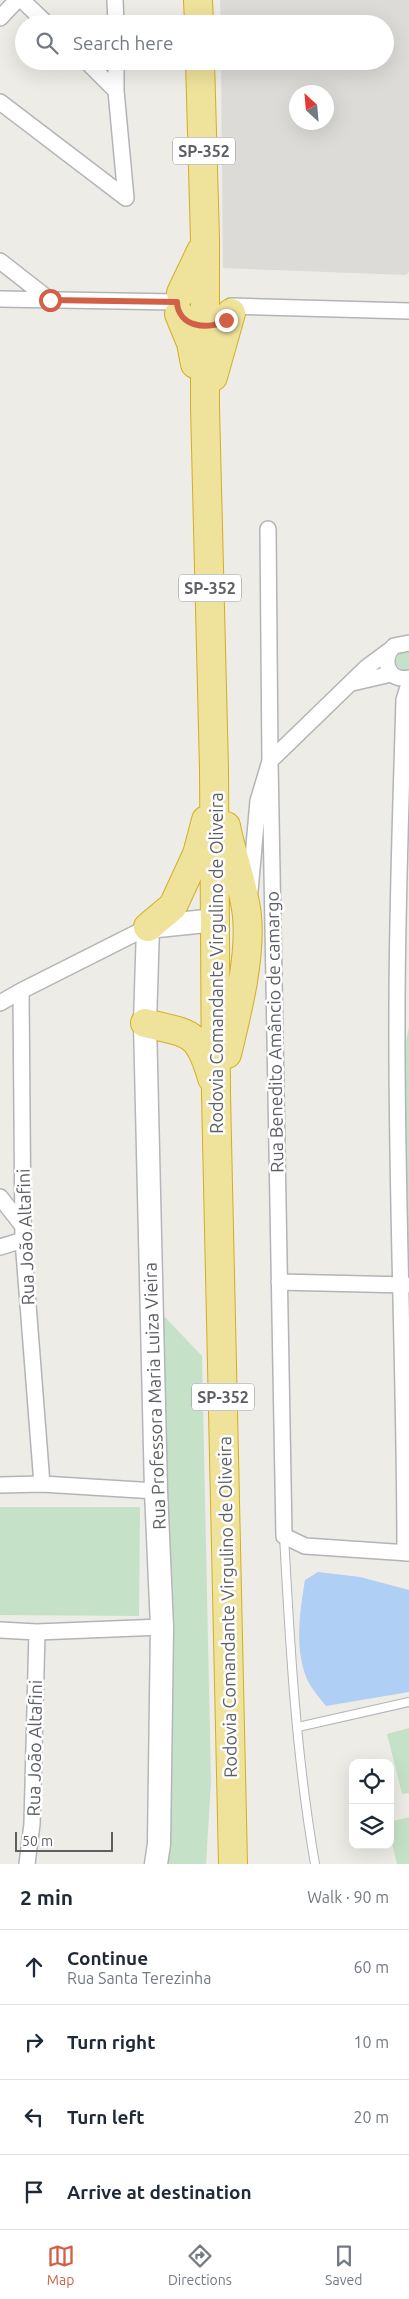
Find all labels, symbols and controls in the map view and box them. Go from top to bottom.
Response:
search box [15,15,394,70]
icon: search [33,29,61,57]
text: Search here [73,32,173,54]
north arrow [289,85,334,130]
road number: SP-352 [173,138,235,164]
route start [39,289,62,312]
route end [215,309,238,332]
road number: SP-352 [179,574,241,602]
street label: Rodovia Comandante Virgulino de Oliveira [206,792,226,1134]
street label: Rua Benedito Amâncio de camargo [262,891,286,1173]
street label: Rua João Altafini [13,1168,37,1306]
street label: Rua Professora Maria Luiza Vieira [139,1262,169,1530]
road number: SP-352 [192,1384,254,1410]
street label: Rodovia Comandante Virgulino de Oliveira [214,1436,240,1778]
street label: Rua João Altafini [23,1679,45,1817]
map controls [349,1759,394,1849]
button: locate [349,1759,394,1804]
button: layers [349,1804,394,1849]
scale bar [15,1829,112,1852]
text: 50 m [22,1833,53,1849]
text: 2 min [20,1885,73,1909]
text: Walk · 90 m [307,1888,389,1906]
text: Continue [67,1947,148,1969]
icon: ahead [20,1953,48,1981]
text: 60 m [353,1958,389,1976]
text: Rua Santa Terezinha [67,1969,211,1987]
icon: right [20,2028,48,2056]
text: Turn right [67,2031,155,2053]
text: 10 m [353,2033,389,2051]
icon: left [20,2103,48,2131]
text: Turn left [67,2106,145,2128]
text: 20 m [353,2108,389,2126]
icon: arrive [20,2178,48,2206]
text: Arrive at destination [67,2181,252,2203]
tab: Map [47,2242,75,2288]
tab: Directions [168,2242,232,2288]
tab: Saved [325,2242,362,2288]

